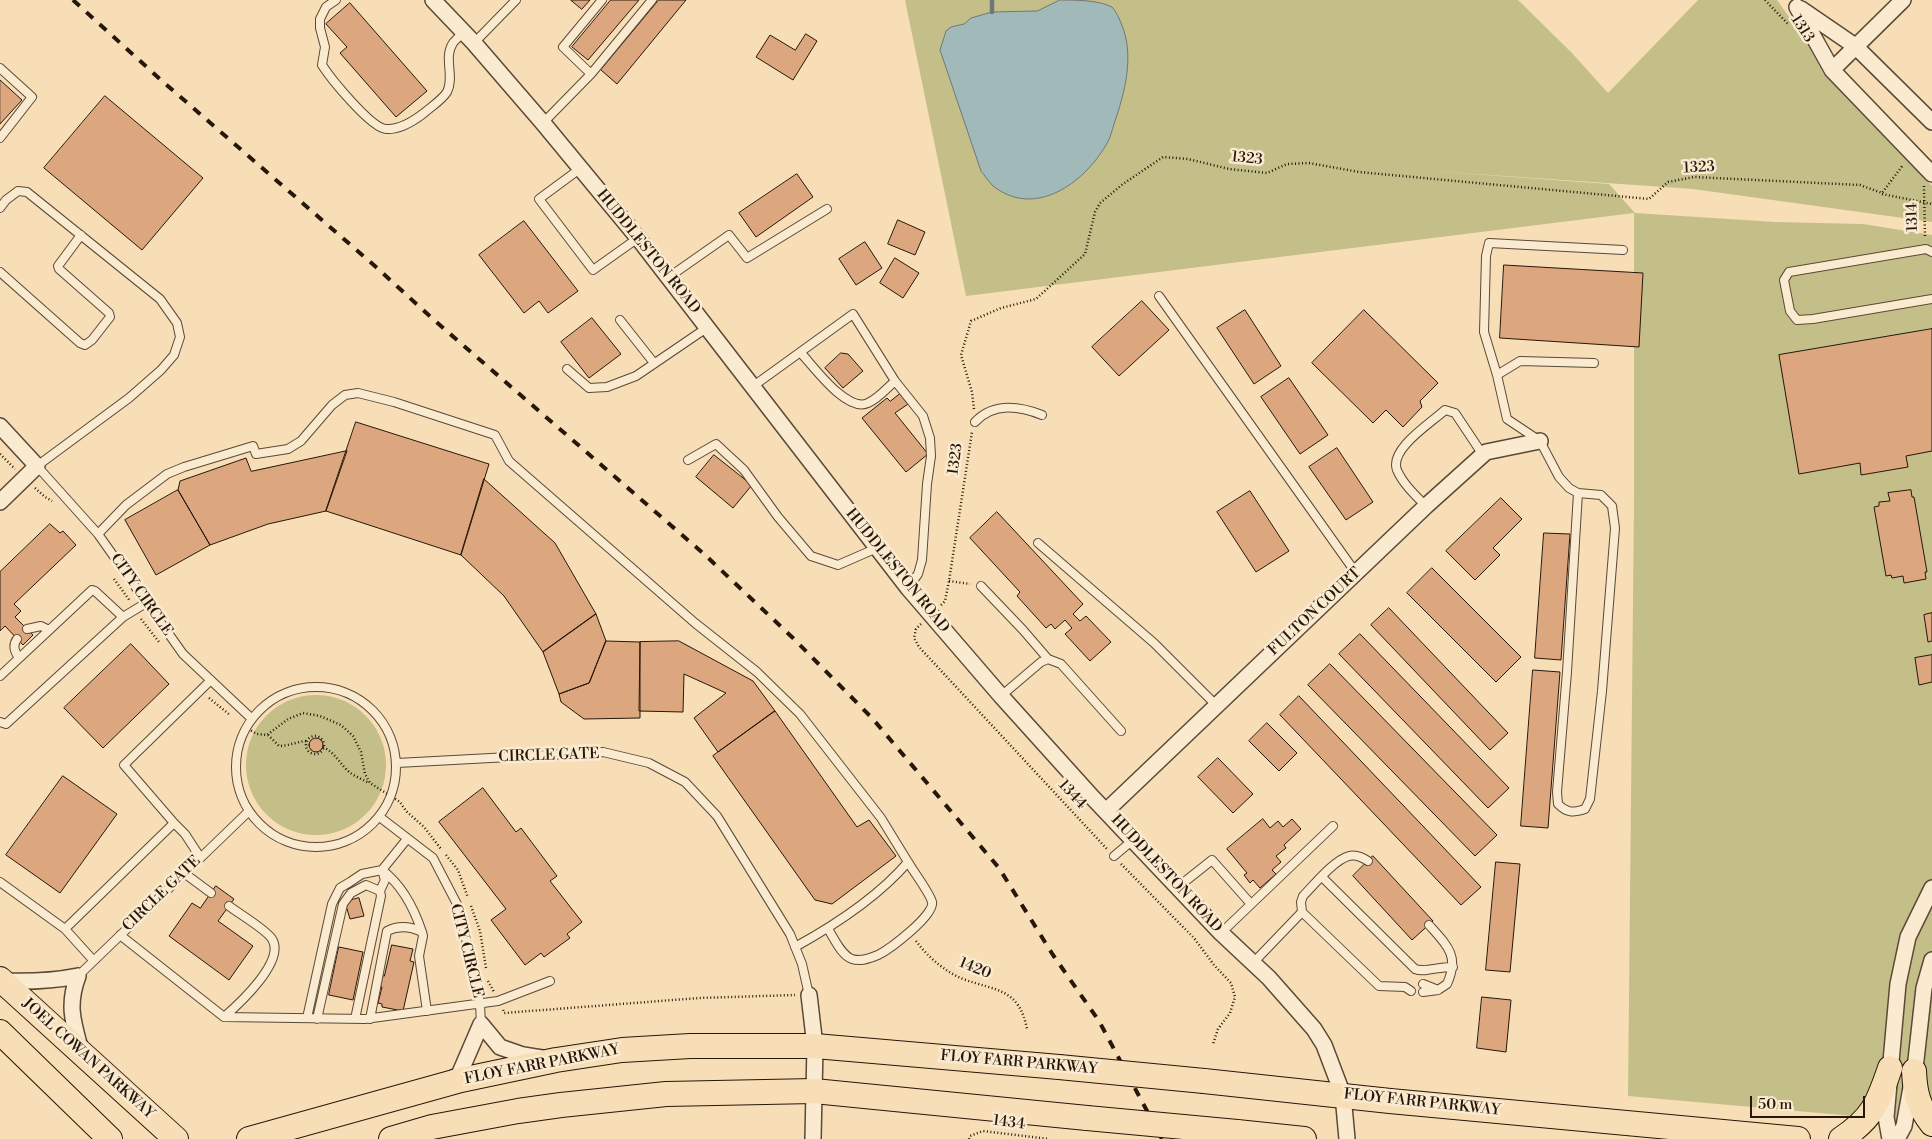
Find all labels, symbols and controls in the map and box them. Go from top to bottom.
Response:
street label: 1313 [1787,12,1817,46]
street label: 1323 [1230,148,1264,170]
street label: 1323 [1683,158,1715,178]
street label: HUDDLESTON ROAD [592,186,704,318]
street label: 1314 [1903,202,1923,232]
street label: 1323 [945,442,967,476]
street label: HUDDLESTON ROAD [841,505,953,637]
street label: CITY CIRCLE [106,550,176,640]
street label: FULTON COURT [1265,564,1365,660]
street label: CIRCLE GATE [498,745,600,767]
street label: 1344 [1054,777,1090,813]
street label: HUDDLESTON ROAD [1107,811,1225,937]
street label: CIRCLE GATE [119,852,205,936]
street label: CITY CIRCLE [446,902,486,1000]
street label: 1420 [956,954,994,984]
street label: JOEL COWAN PARKWAY [18,995,158,1123]
street label: FLOY FARR PARKWAY [463,1041,621,1089]
street label: FLOY FARR PARKWAY [940,1047,1098,1079]
street label: FLOY FARR PARKWAY [1343,1086,1501,1120]
scale bar [1752,1086,1867,1118]
text: 50 m [1758,1095,1792,1114]
street label: 1434 [992,1112,1026,1134]

